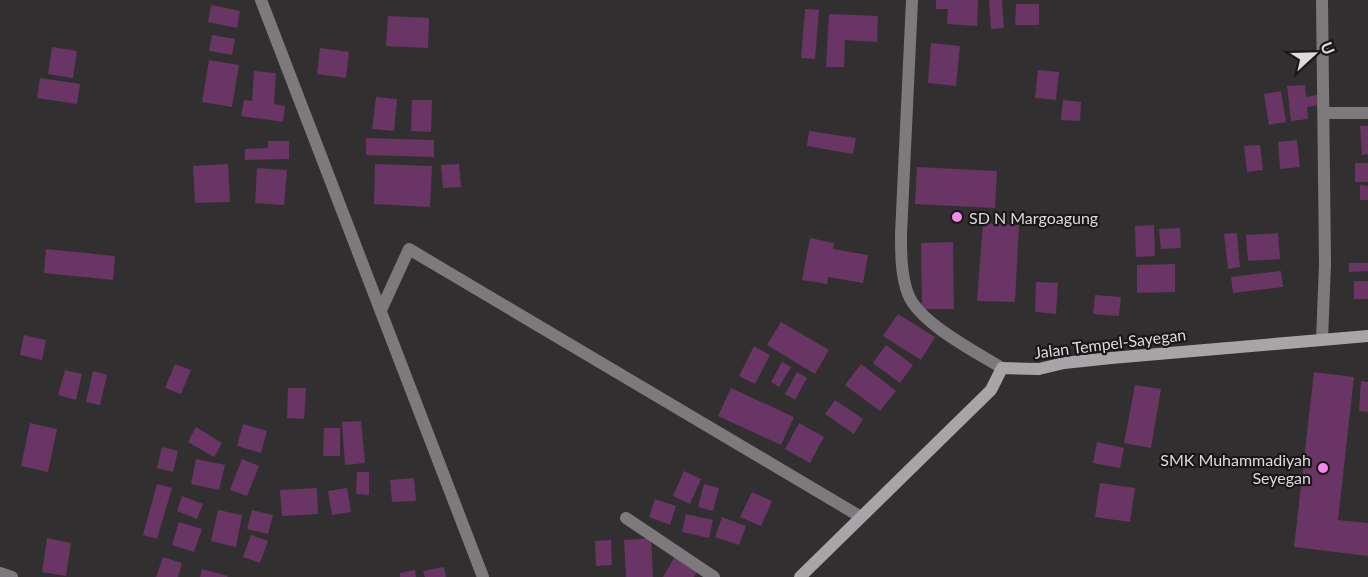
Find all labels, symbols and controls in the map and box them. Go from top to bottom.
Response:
north arrow [1284,24,1344,84]
text: U [1317,39,1339,57]
place label: SD N Margoagung [969,208,1098,227]
marker: SD N Margoagung [950,210,964,224]
street label: Jalan Tempel-Sayegan [1033,324,1187,362]
place label: SMK Muhammadiyah Seyegan [1160,450,1311,487]
marker: SMK Muhammadiyah Seyegan [1316,461,1330,475]

